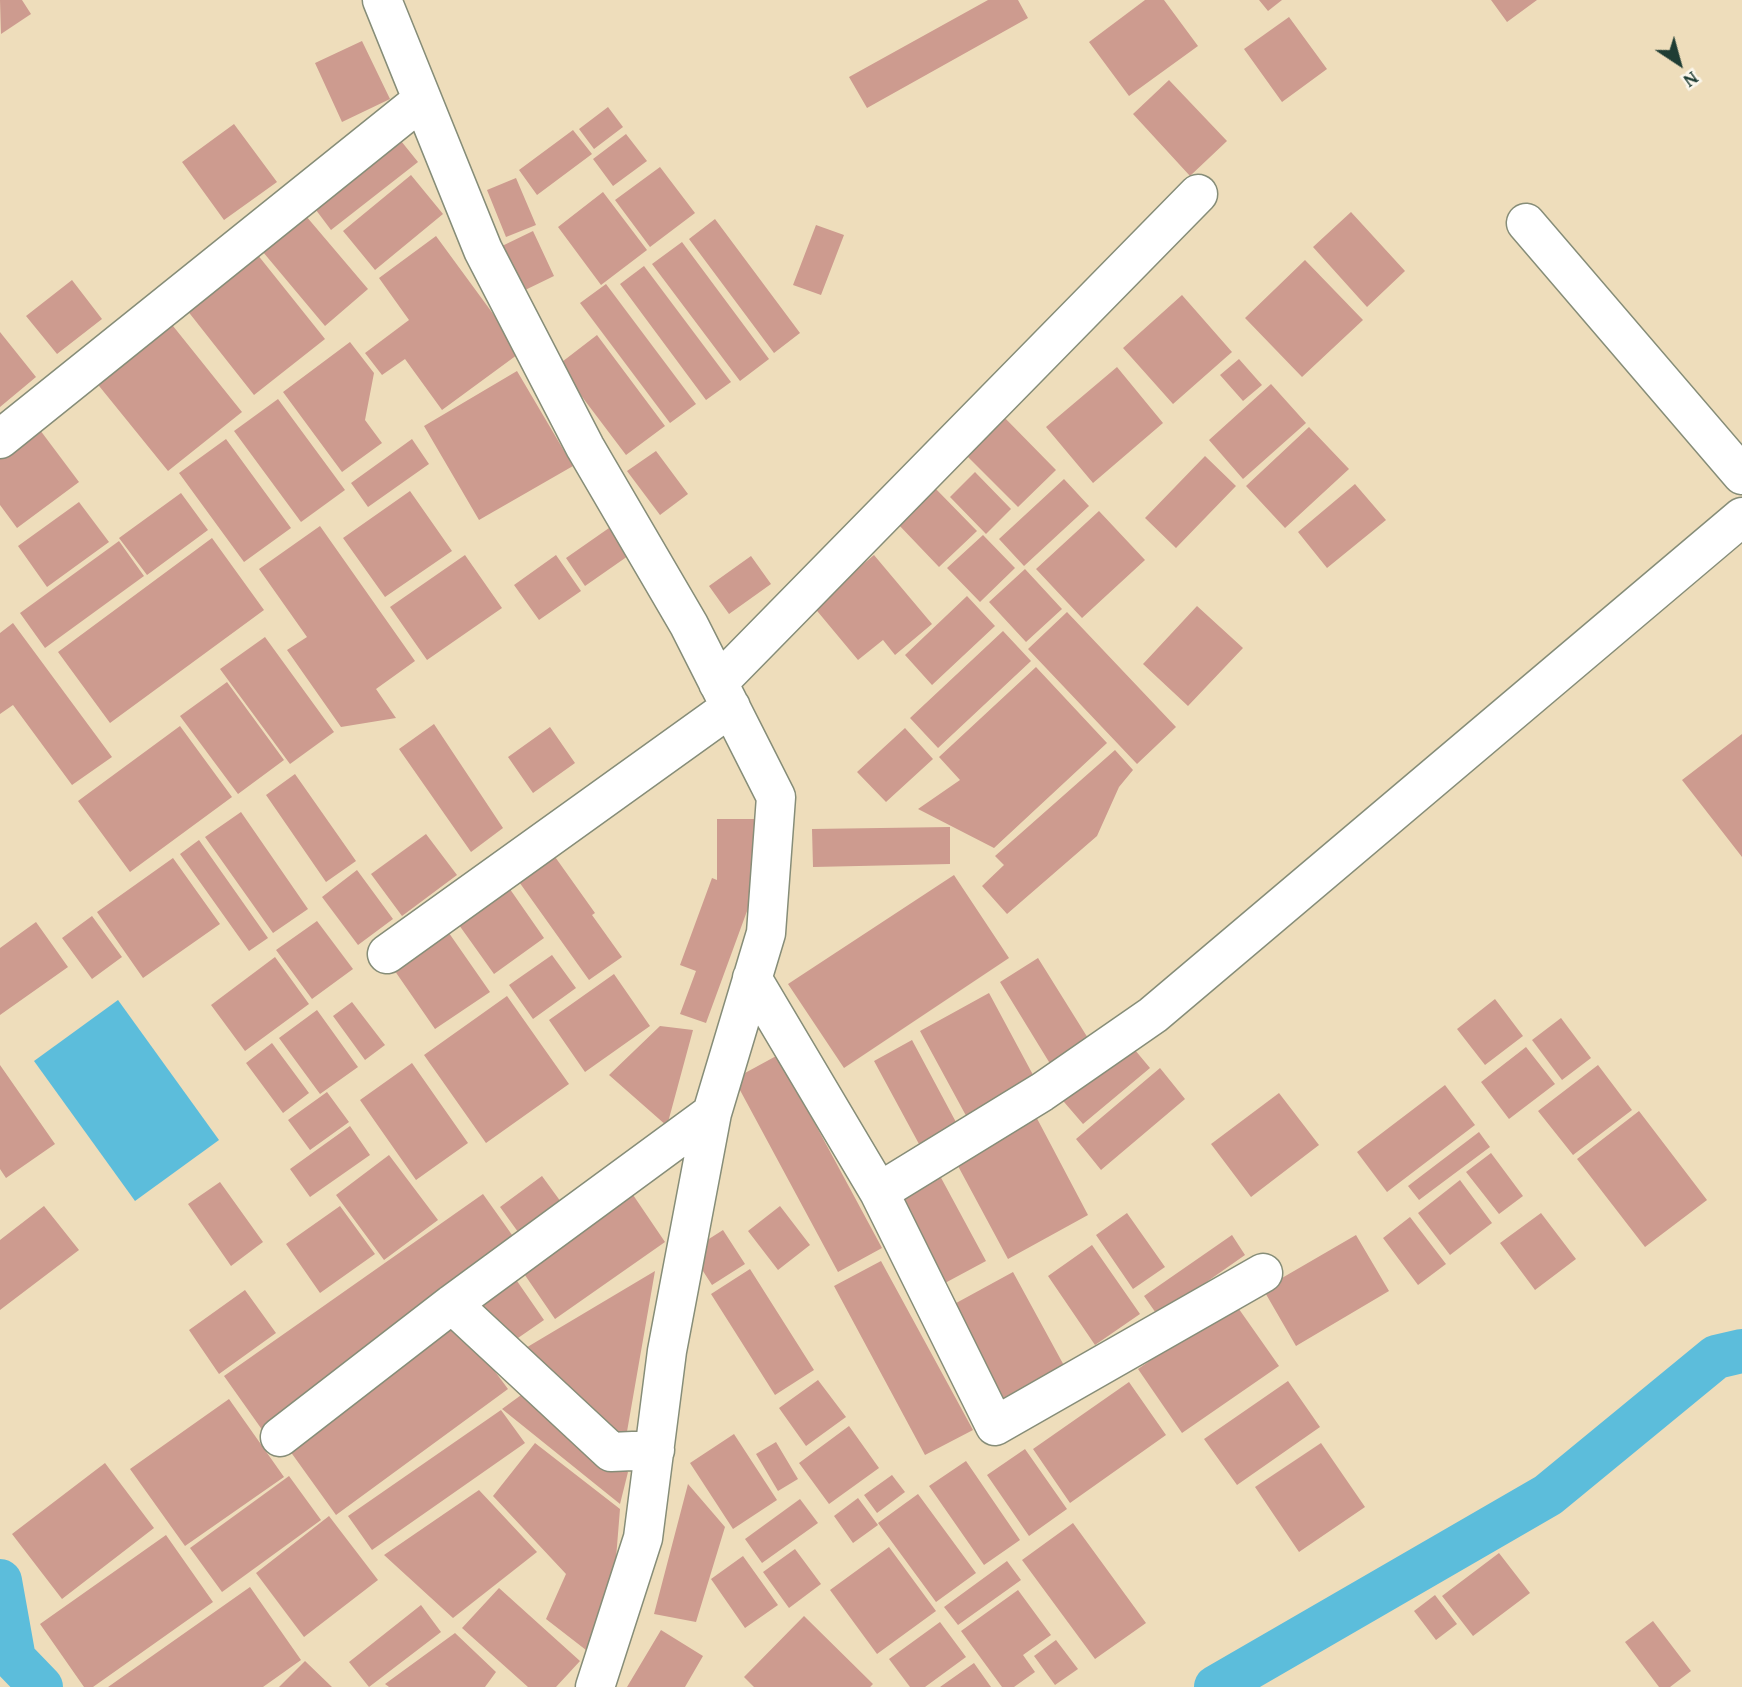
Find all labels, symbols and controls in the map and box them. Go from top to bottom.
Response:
north arrow [1644,28,1714,98]
text: N [1678,65,1705,95]

